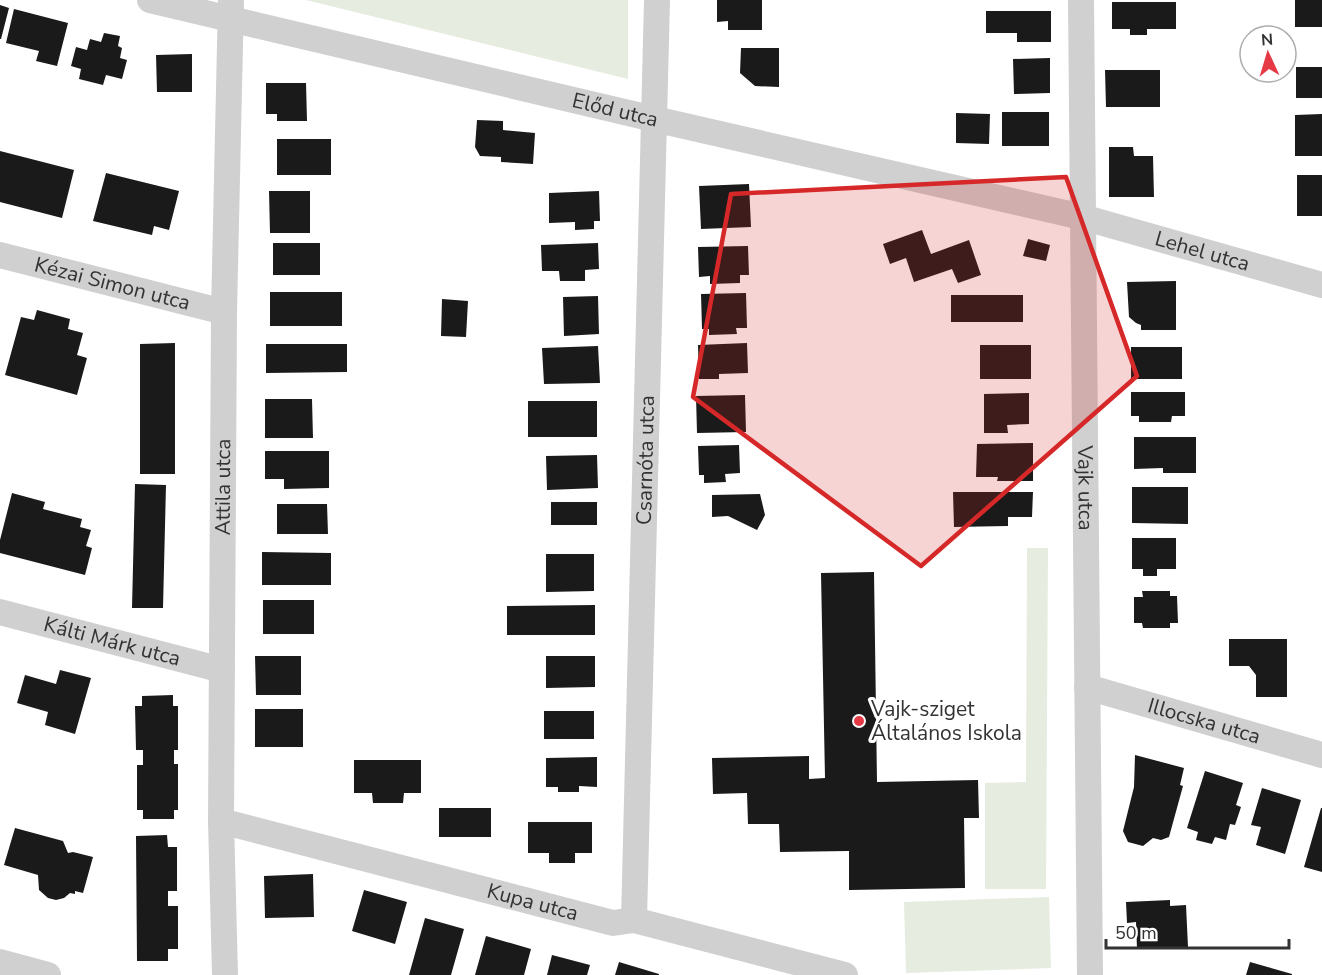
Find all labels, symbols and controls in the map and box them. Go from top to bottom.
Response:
north arrow [1238,24,1298,84]
text: N [1260,29,1274,51]
street label: Előd utca [569,86,661,134]
street label: Lehel utca [1152,224,1253,278]
street label: Kézai Simon utca [32,250,193,317]
street label: Csarnóta utca [630,395,661,525]
street label: Attila utca [209,438,237,536]
street label: Vajk utca [1071,444,1100,531]
street label: Kálti Márk utca [41,610,184,673]
street label: Illocska utca [1145,691,1264,750]
place label: Vajk-sziget Általános Iskola [870,695,1022,747]
marker: Vajk-sziget Általános Iskola [852,714,866,728]
street label: Kupa utca [484,877,581,927]
scale bar [1106,912,1289,950]
text: 50 m [1115,921,1157,945]

